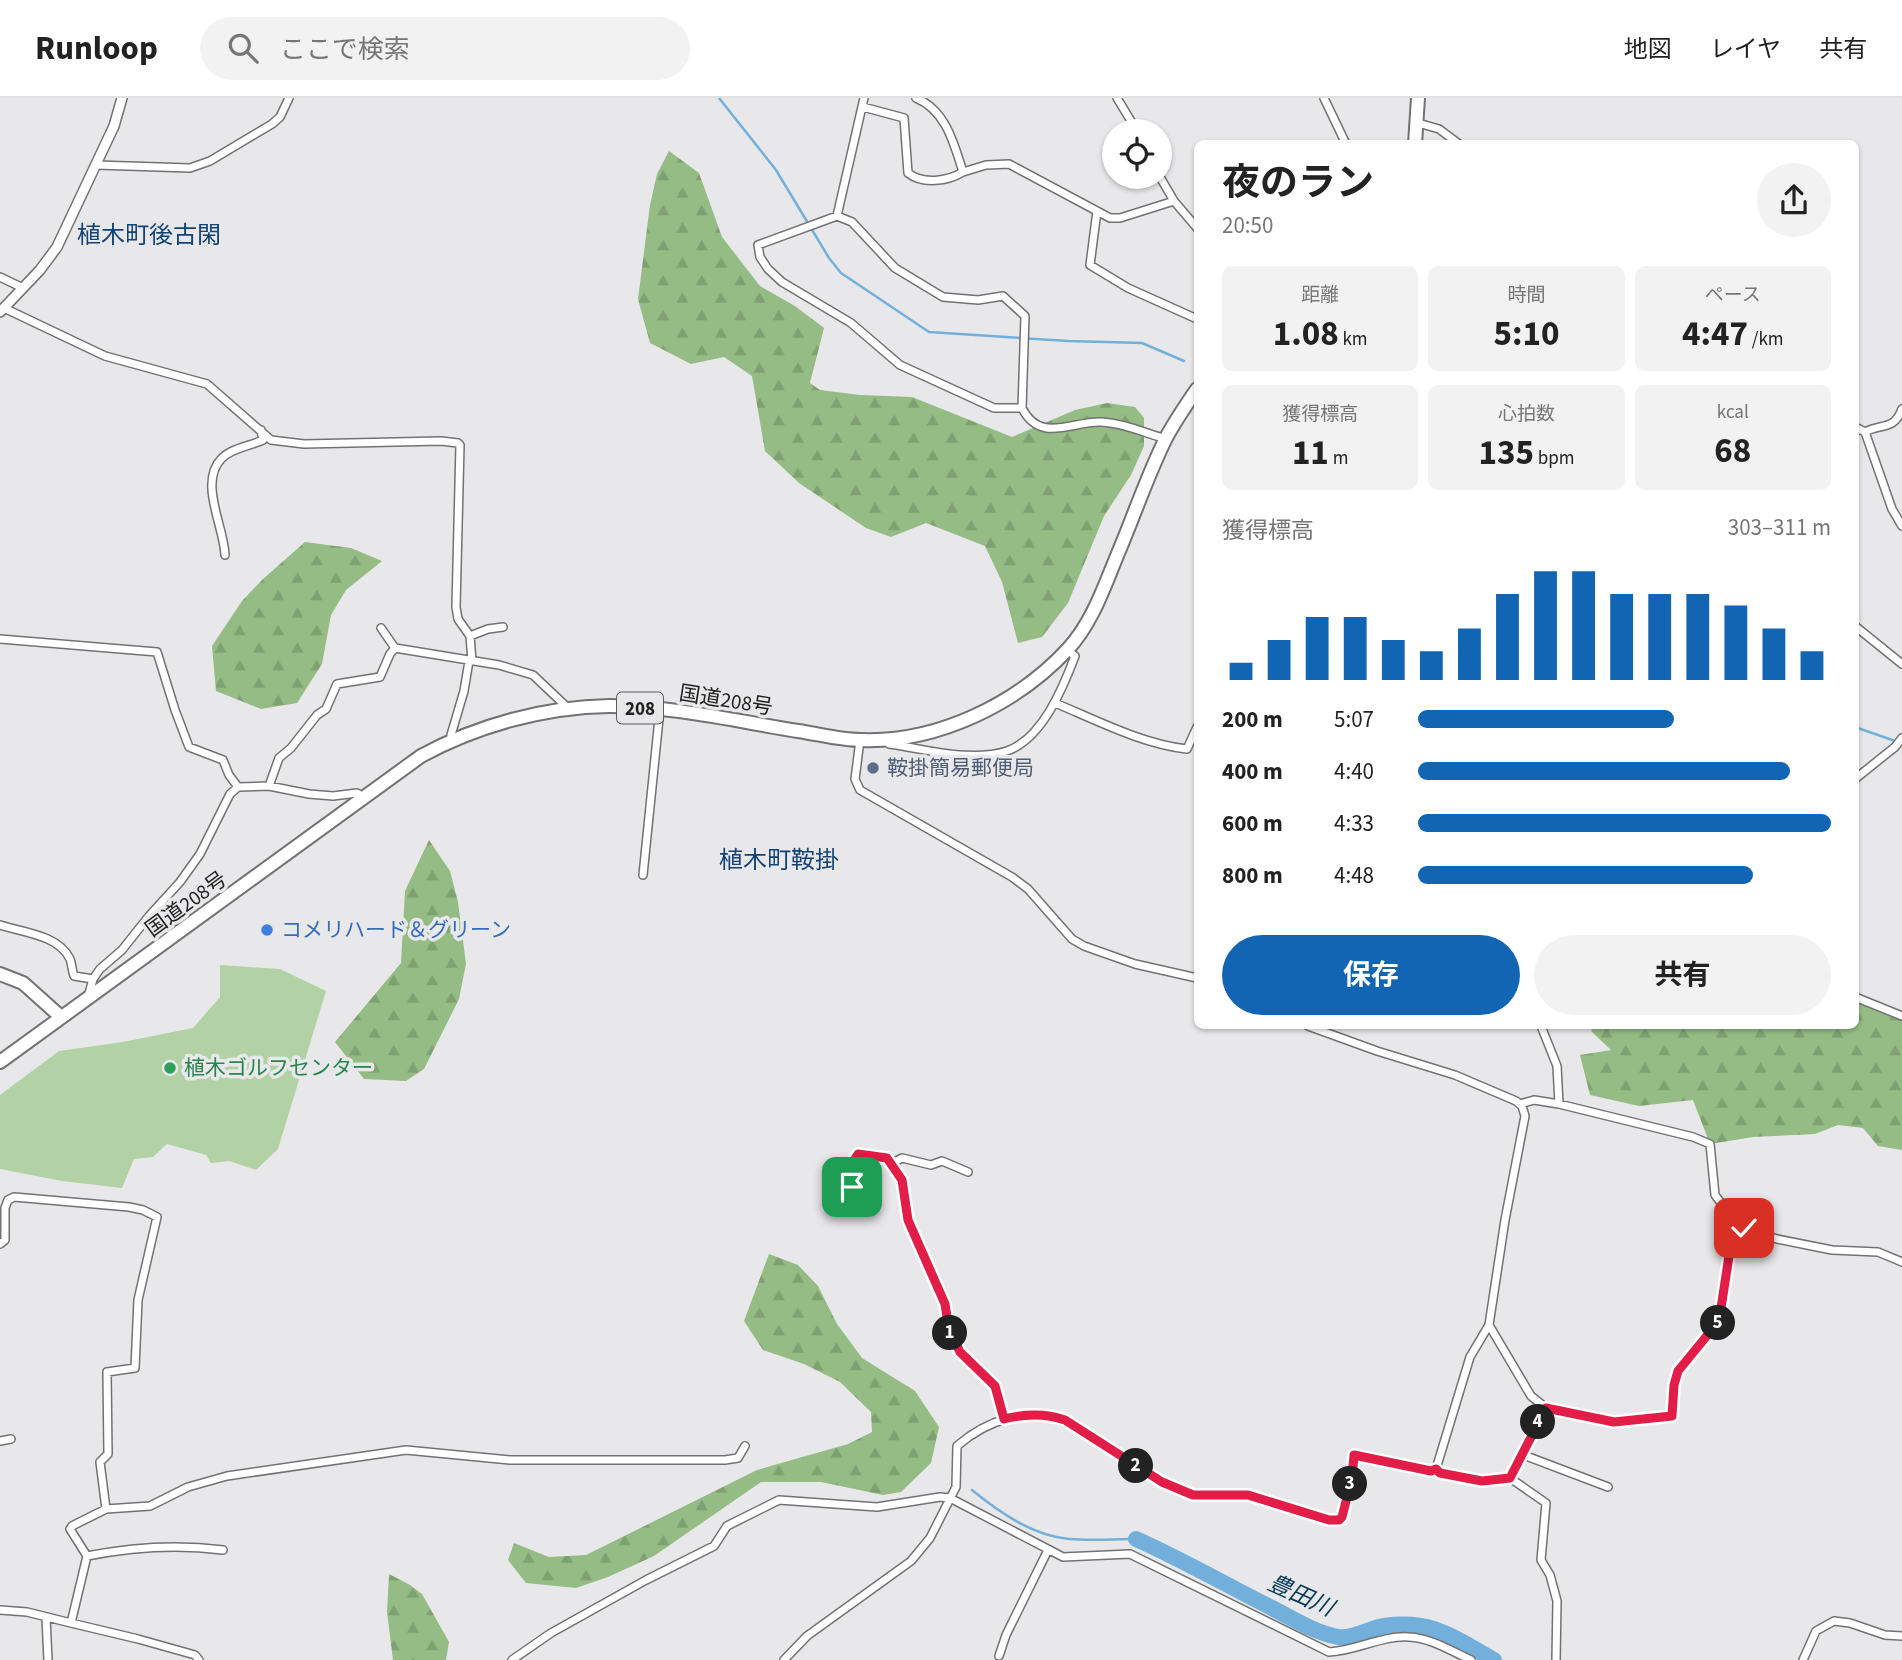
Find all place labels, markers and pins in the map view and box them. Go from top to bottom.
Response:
place label: 鞍掛簡易郵便局 [887,753,1034,783]
marker: 鞍掛簡易郵便局 [865,760,881,776]
place label: コメリハード＆グリーン [281,915,511,945]
marker: コメリハード＆グリーン [259,922,275,938]
place label: 植木ゴルフセンター [184,1053,373,1083]
marker: 植木ゴルフセンター [162,1060,178,1076]
pin [822,1157,882,1217]
pin [1714,1198,1774,1258]
pin: 5 [1700,1306,1736,1340]
pin: 1 [932,1316,968,1350]
pin: 4 [1520,1404,1556,1440]
pin: 2 [1118,1448,1154,1484]
pin: 3 [1332,1466,1368,1502]

